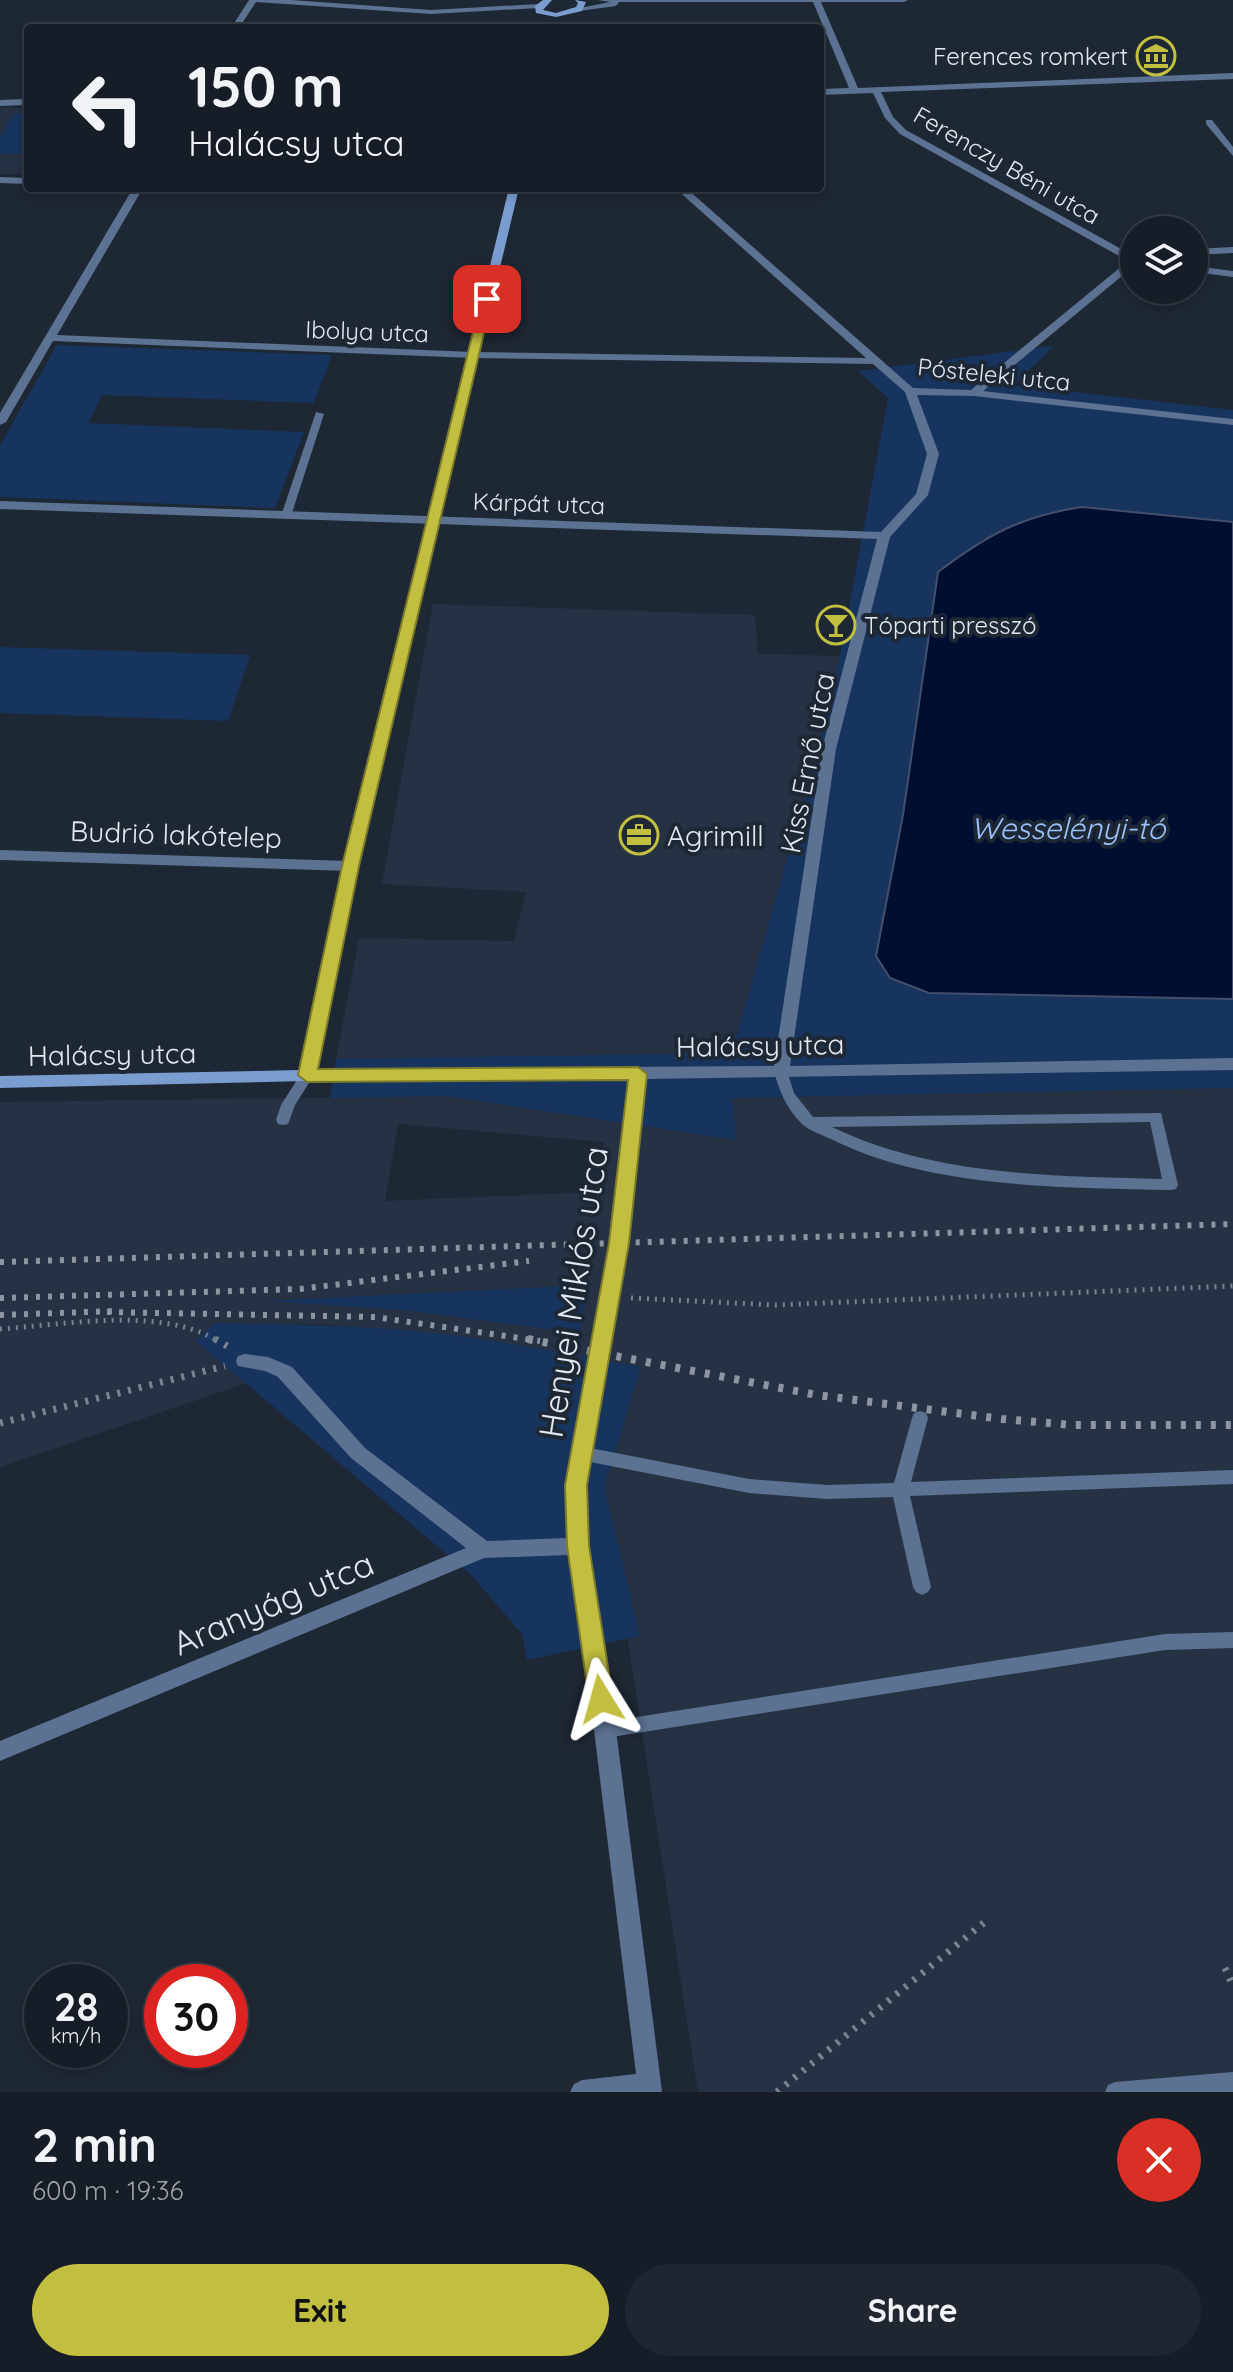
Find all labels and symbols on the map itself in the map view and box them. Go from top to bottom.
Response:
museum icon: Ferences romkert [1135,35,1177,77]
place label: Ferences romkert [933,41,1128,71]
street label: Ferenczy Béni utca [908,99,1106,231]
pin [453,265,521,333]
street label: Ibolya utca [305,314,429,348]
street label: Pósteleki utca [916,351,1072,397]
street label: Kárpát utca [472,486,606,520]
bar icon: Tóparti presszó [815,604,857,646]
place label: Tóparti presszó [864,610,1036,640]
street label: Kiss Ernő utca [772,670,842,856]
water label: Wesselényi-tó [971,809,1167,847]
street label: Budrió lakótelep [70,813,282,855]
office icon: Agrimill [618,814,660,856]
place label: Agrimill [667,818,764,853]
street label: Halácsy utca [675,1026,845,1064]
street label: Halácsy utca [27,1035,197,1073]
street label: Henyei Miklós utca [529,1143,617,1441]
street label: Aranyág utca [166,1541,380,1665]
position arrow [559,1657,643,1741]
speed limit sign: 30 [144,1964,248,2068]

